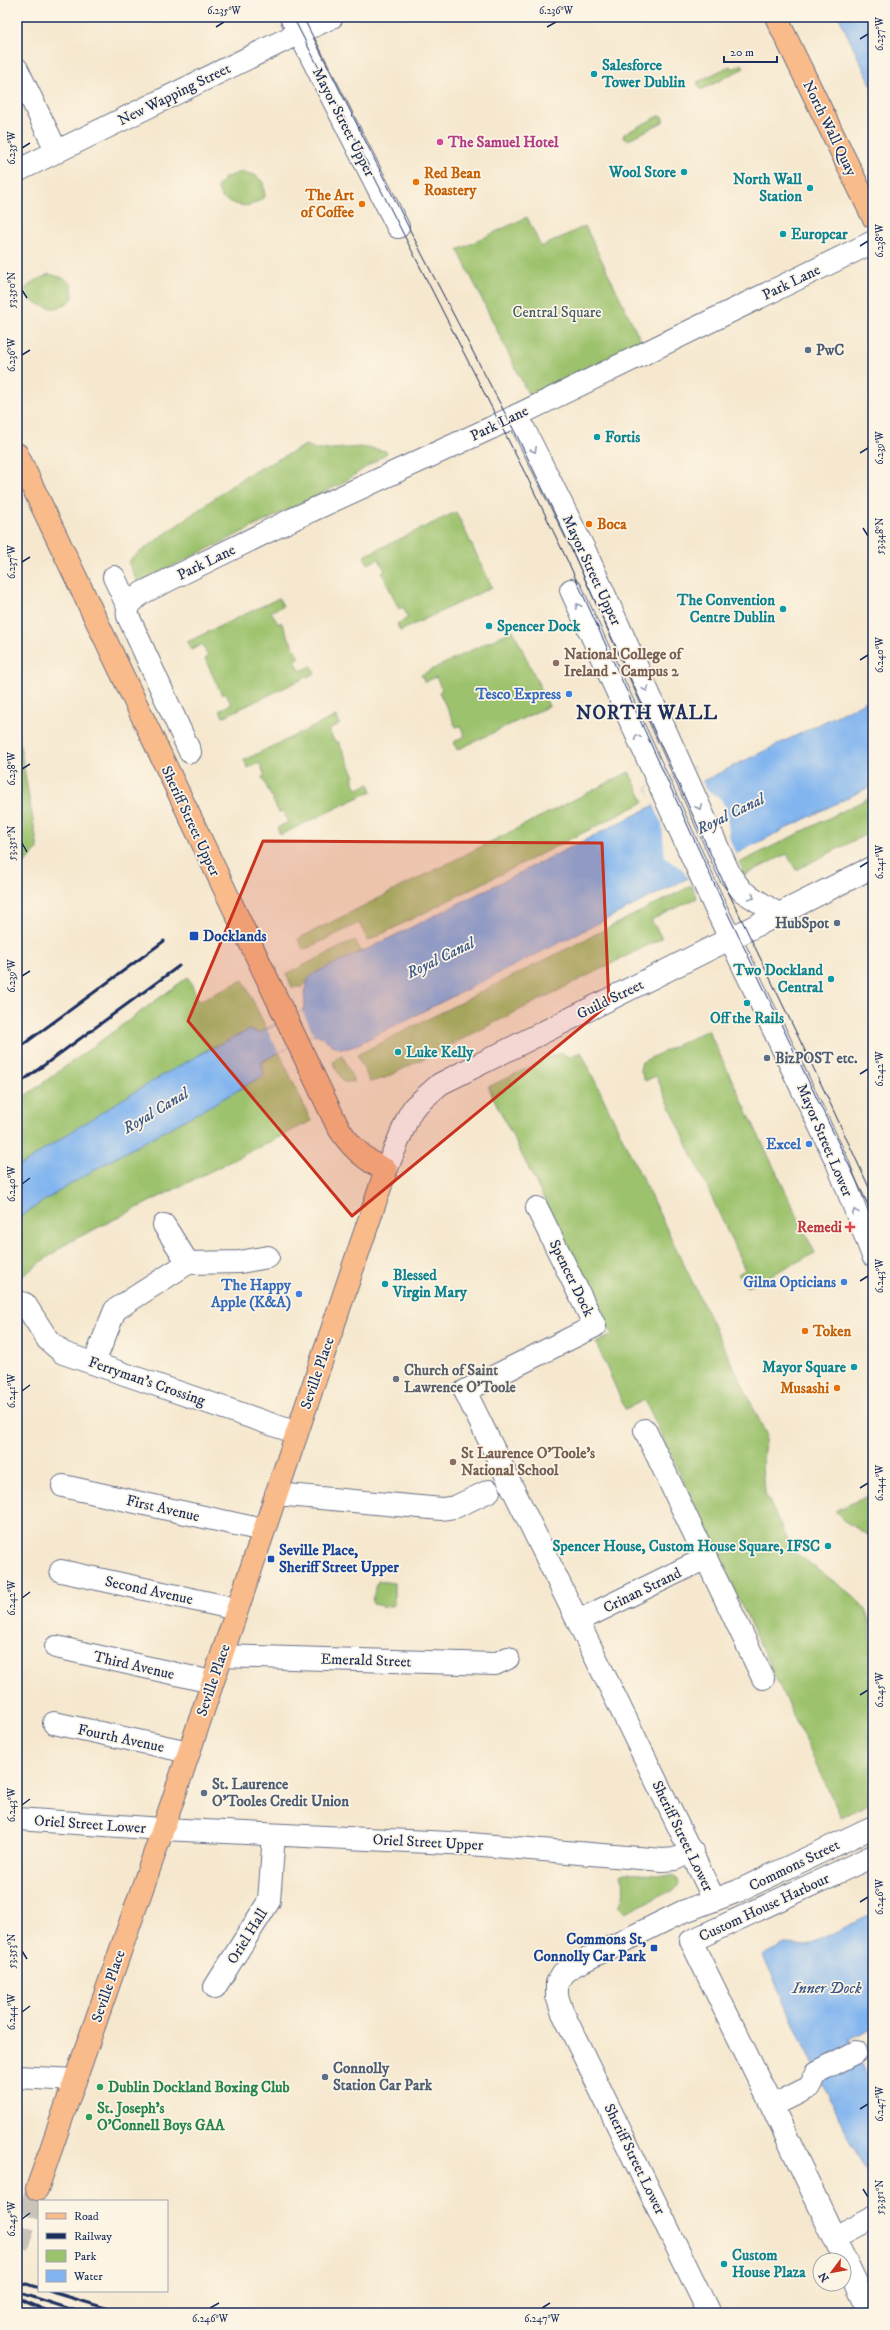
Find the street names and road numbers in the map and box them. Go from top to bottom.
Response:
street label: New Wapping Street [115,59,234,130]
street label: Mayor Street Upper [308,64,379,180]
street label: North Wall Quay [798,77,861,180]
street label: Park Lane [759,260,823,305]
street label: Park Lane [467,401,531,446]
street label: Mayor Street Upper [558,512,626,629]
street label: Park Lane [174,540,238,585]
street label: Sheriff Street Upper [157,763,225,880]
street label: Guild Street [574,975,647,1024]
street label: Mayor Street Lower [792,1081,857,1200]
street label: Spencer Dock [545,1237,599,1320]
street label: Seville Place [296,1335,339,1412]
street label: Ferryman's Crossing [86,1353,208,1411]
street label: First Avenue [124,1491,202,1526]
street label: Crinan Strand [600,1563,685,1618]
street label: Second Avenue [103,1572,195,1609]
street label: Seville Place [192,1642,235,1719]
street label: Third Avenue [92,1647,176,1684]
street label: Emerald Street [320,1649,412,1672]
street label: Fourth Avenue [76,1720,166,1757]
street label: Sheriff Street Lower [647,1778,718,1895]
street label: Oriel Street Lower [33,1811,147,1838]
street label: Oriel Street Upper [372,1830,484,1855]
street label: Commons Street [746,1835,843,1896]
street label: Custom House Harbour [696,1869,833,1946]
street label: Oriel Hall [223,1905,272,1968]
street label: Seville Place [87,1948,130,2025]
street label: Sheriff Street Lower [599,2101,670,2218]

